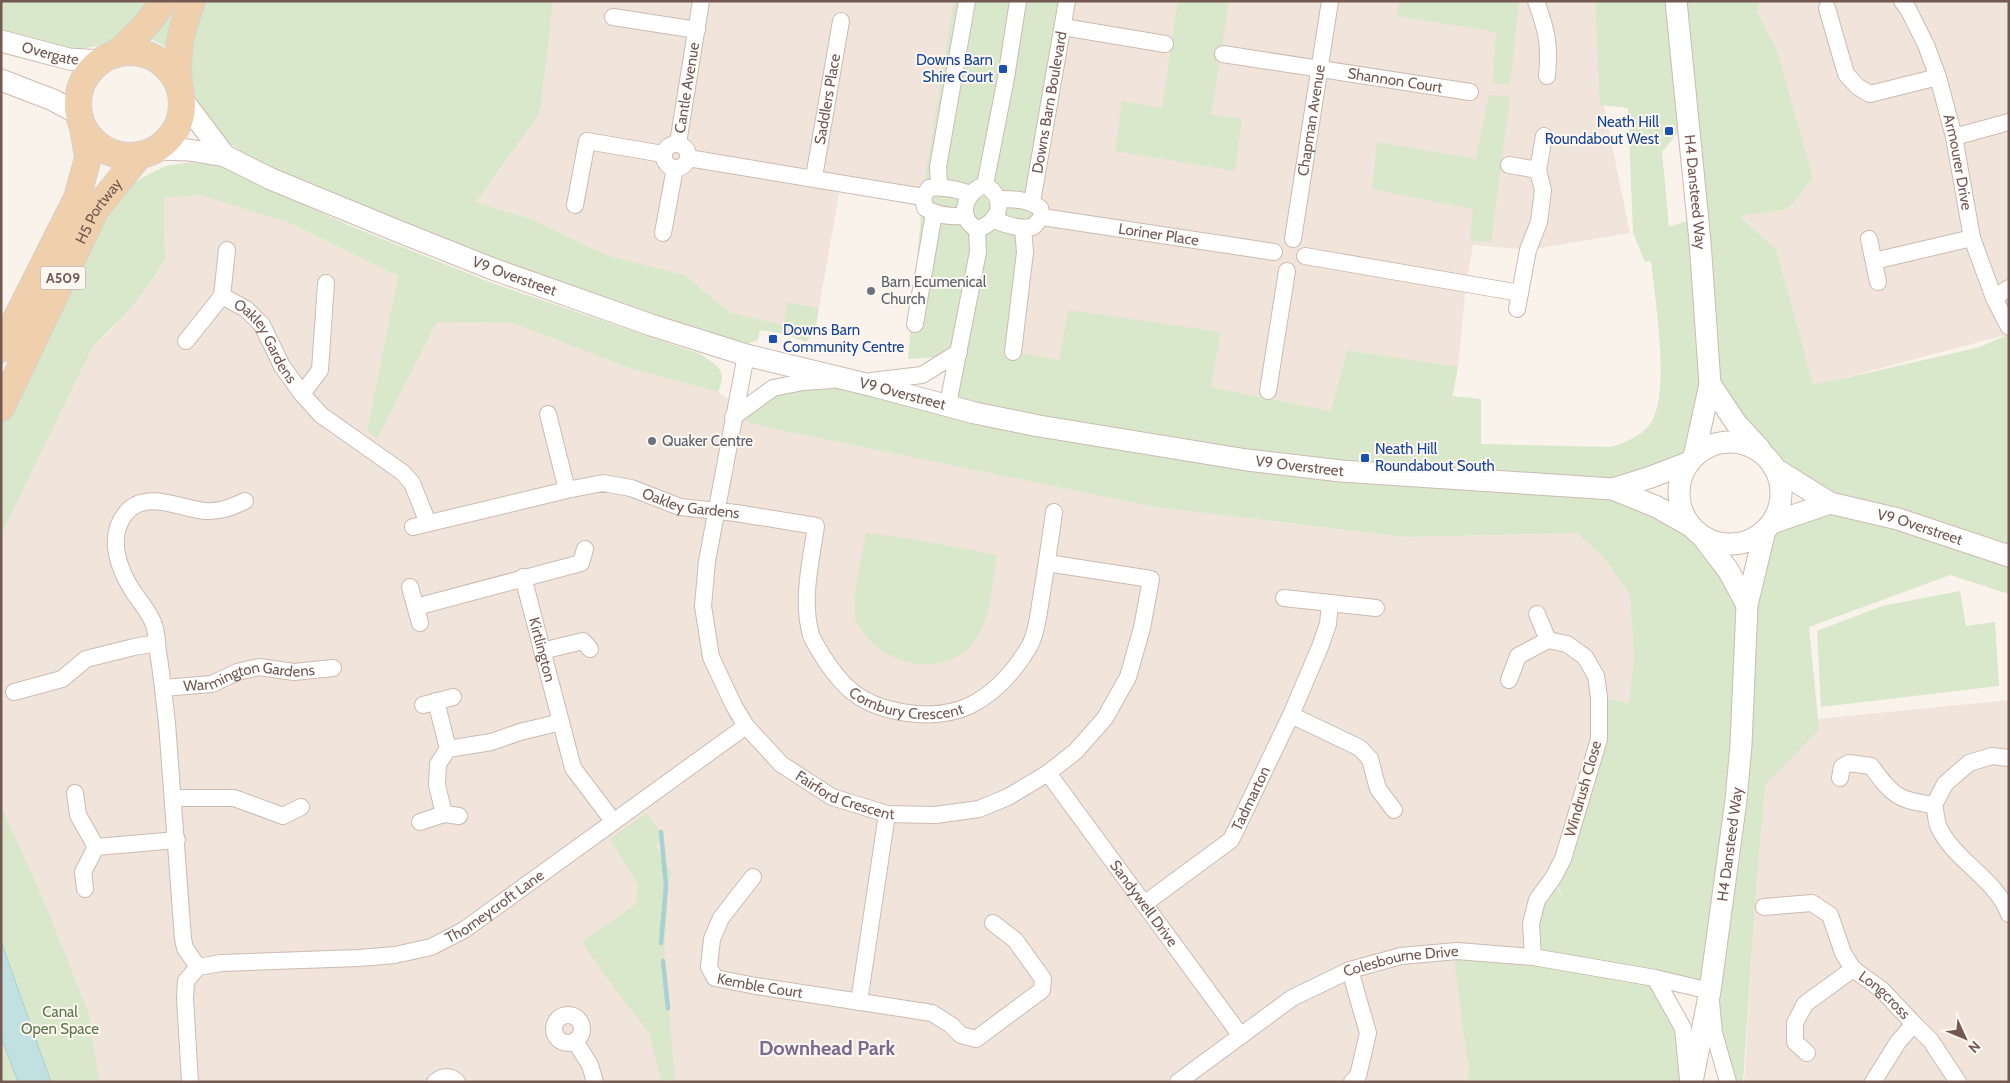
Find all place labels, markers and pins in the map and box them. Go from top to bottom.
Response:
place label: Downs Barn Shire Court [916,51,993,86]
marker: Downs Barn Shire Court [997,63,1009,75]
place label: Neath Hill Roundabout West [1545,113,1659,148]
marker: Neath Hill Roundabout West [1663,125,1675,137]
place label: Barn Ecumenical Church [881,273,987,308]
marker: Barn Ecumenical Church [865,285,877,297]
place label: Downs Barn Community Centre [783,321,905,356]
marker: Downs Barn Community Centre [767,333,779,345]
place label: Quaker Centre [662,432,753,450]
marker: Quaker Centre [646,435,658,447]
place label: Neath Hill Roundabout South [1375,440,1495,475]
marker: Neath Hill Roundabout South [1359,452,1371,464]

